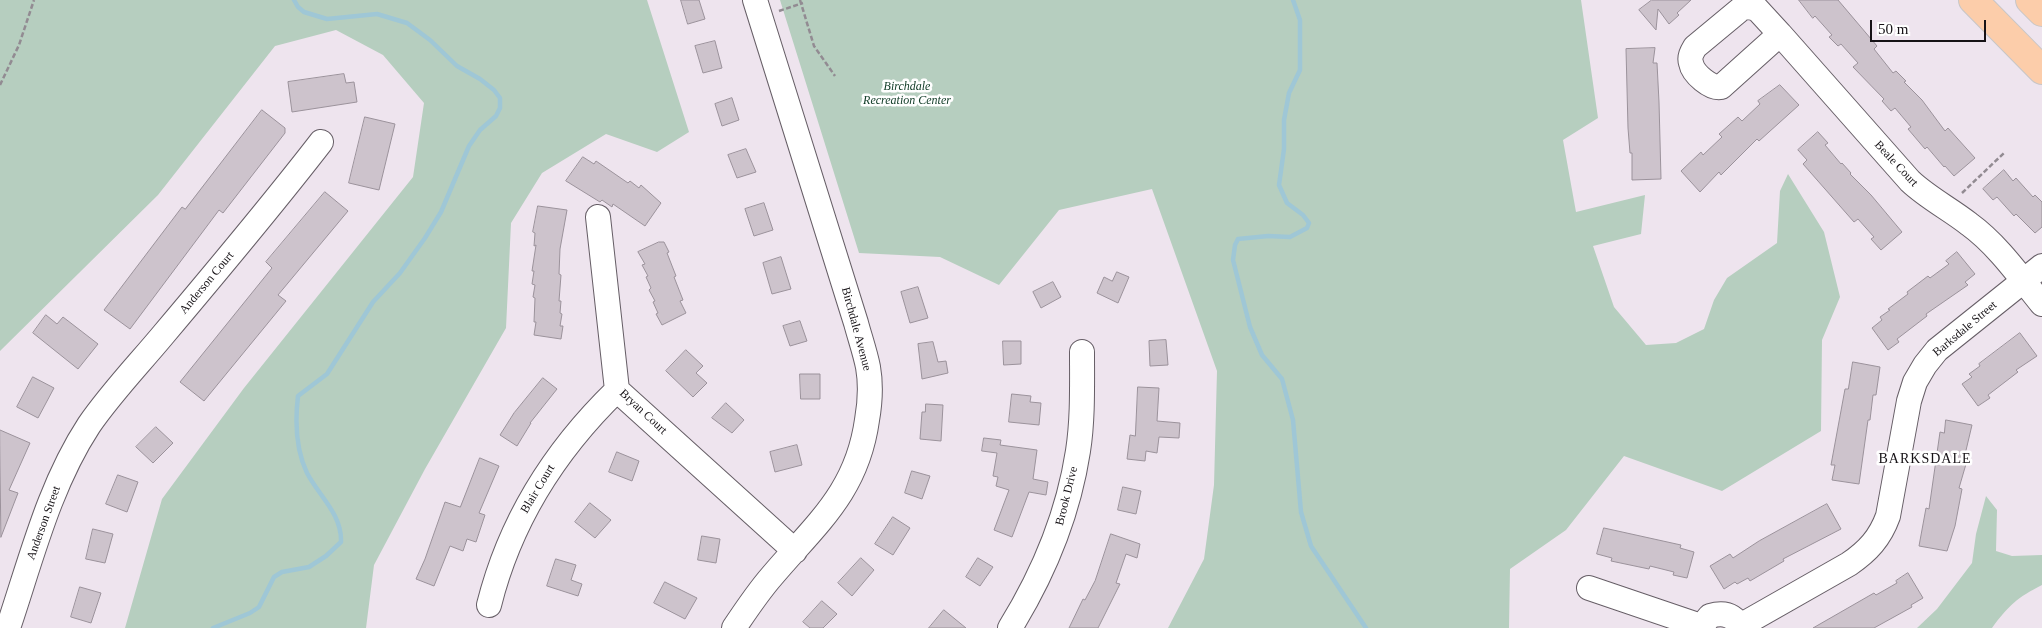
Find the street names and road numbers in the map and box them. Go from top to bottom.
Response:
street label: Beale Court [1871,138,1921,190]
street label: Anderson Court [177,249,237,317]
street label: Birchdale Avenue [838,286,874,372]
street label: Barksdale Street [1930,298,2000,360]
street label: Bryan Court [616,386,670,438]
street label: Blair Court [518,462,558,516]
street label: Brook Drive [1053,465,1081,527]
street label: Anderson Street [24,484,64,562]

